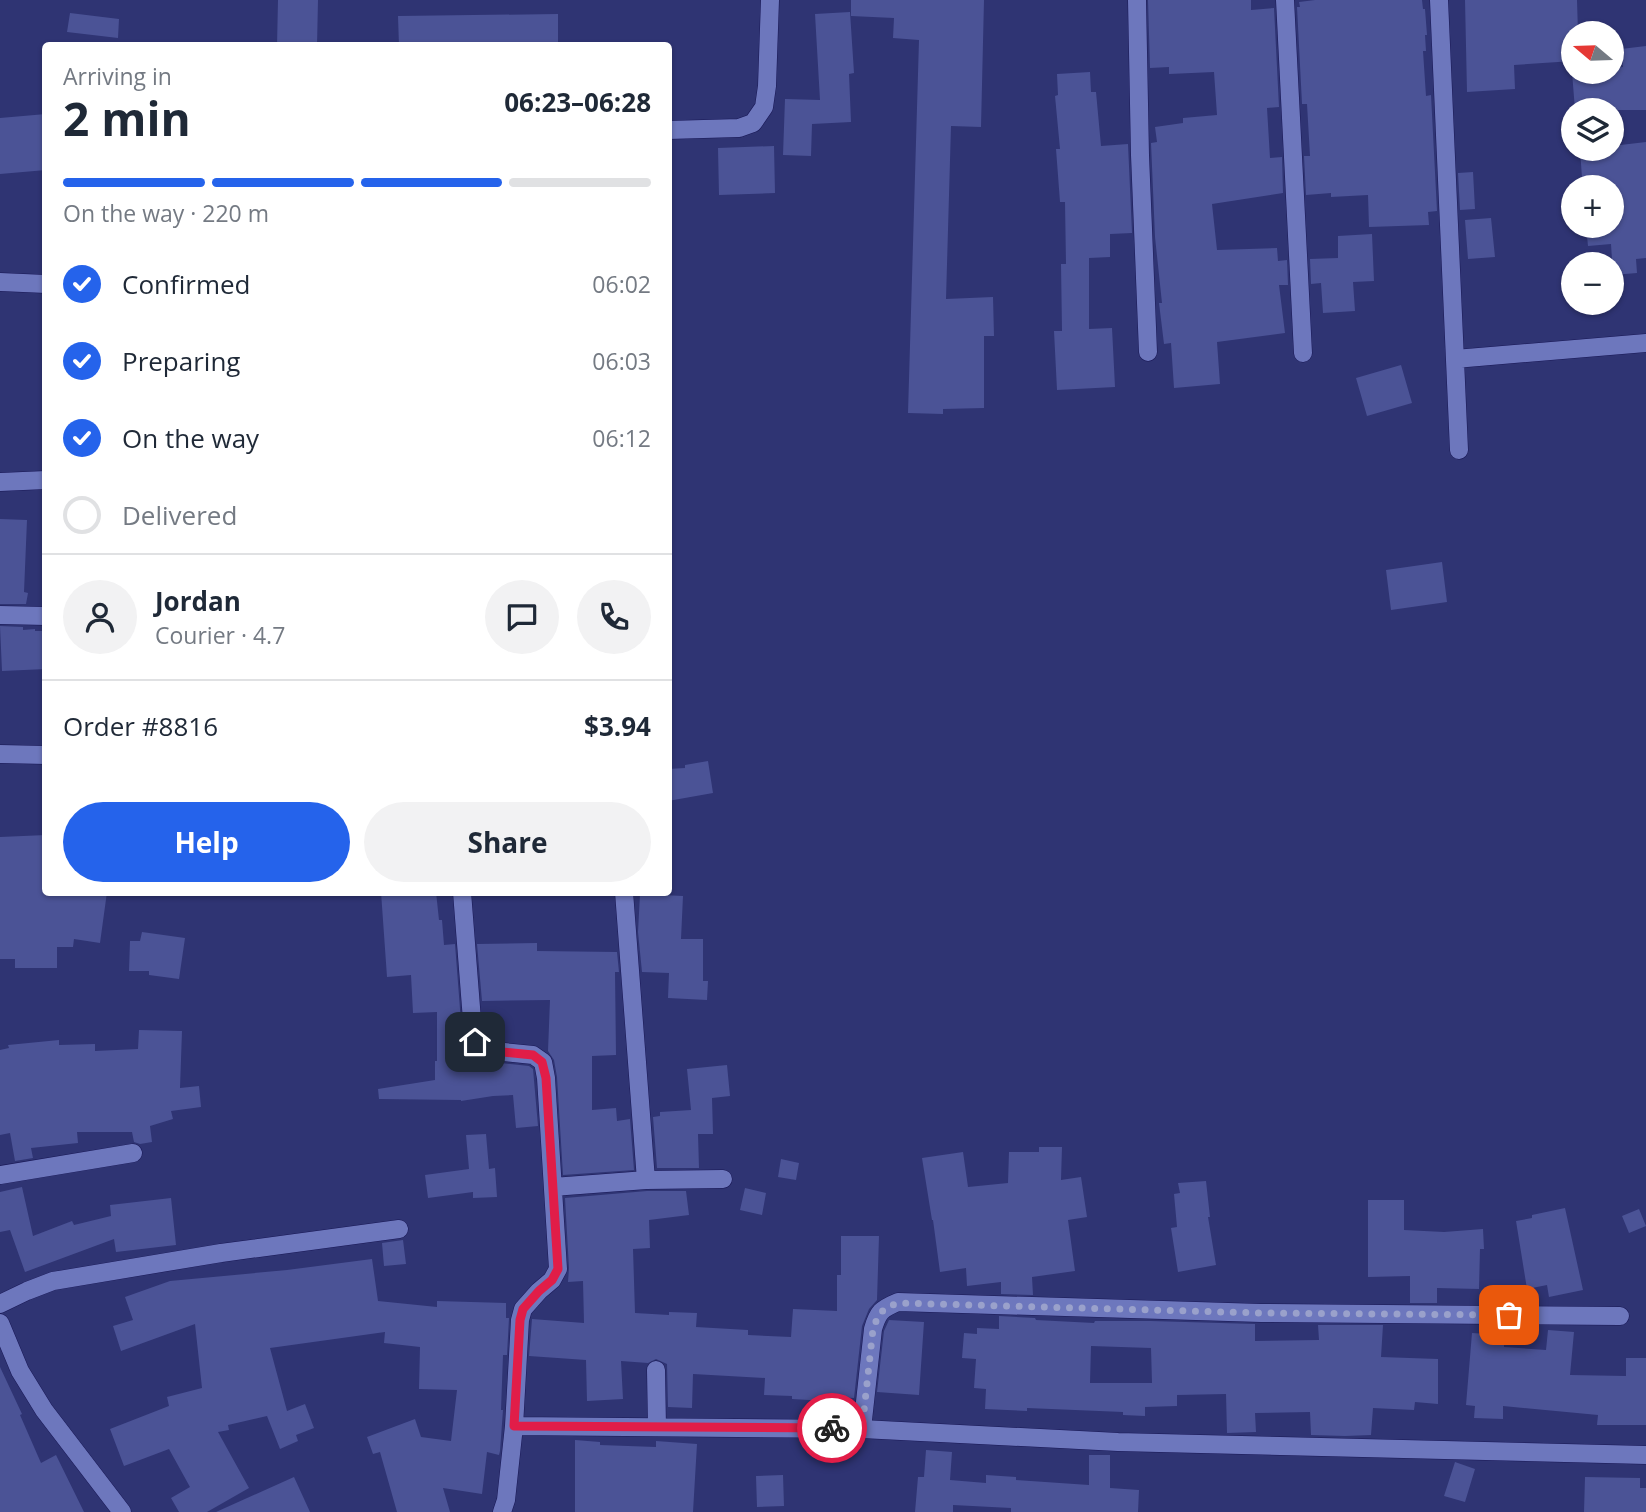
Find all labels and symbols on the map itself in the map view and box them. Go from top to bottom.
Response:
north arrow [1561,21,1624,84]
pin [445,1012,505,1072]
pin [1479,1285,1539,1345]
courier [797,1393,867,1463]

